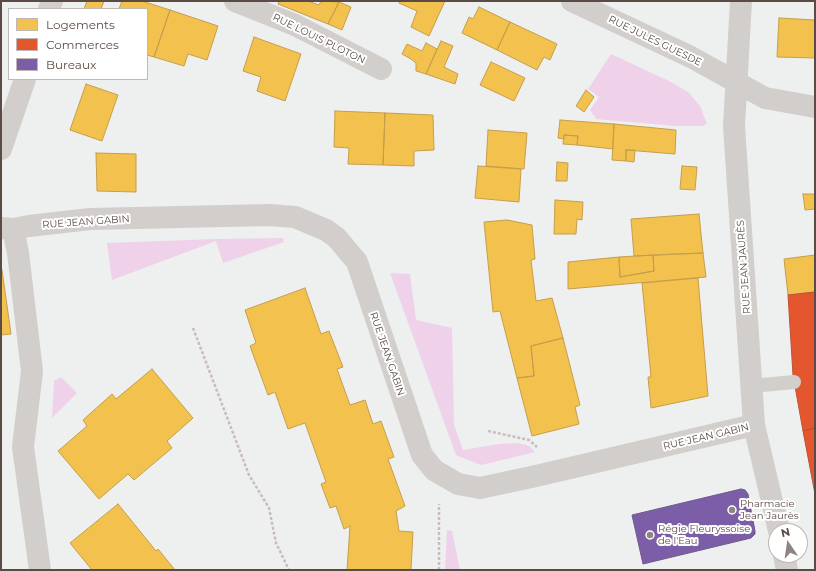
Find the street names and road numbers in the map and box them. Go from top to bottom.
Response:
street label: RUE LOUIS PLOTON [271,11,367,67]
street label: RUE JULES GUESDE [606,13,704,69]
street label: RUE JEAN GABIN [42,213,130,231]
street label: RUE JEAN JAURÈS [735,220,753,314]
street label: RUE JEAN GABIN [367,311,407,397]
street label: RUE JEAN GABIN [662,421,750,453]

